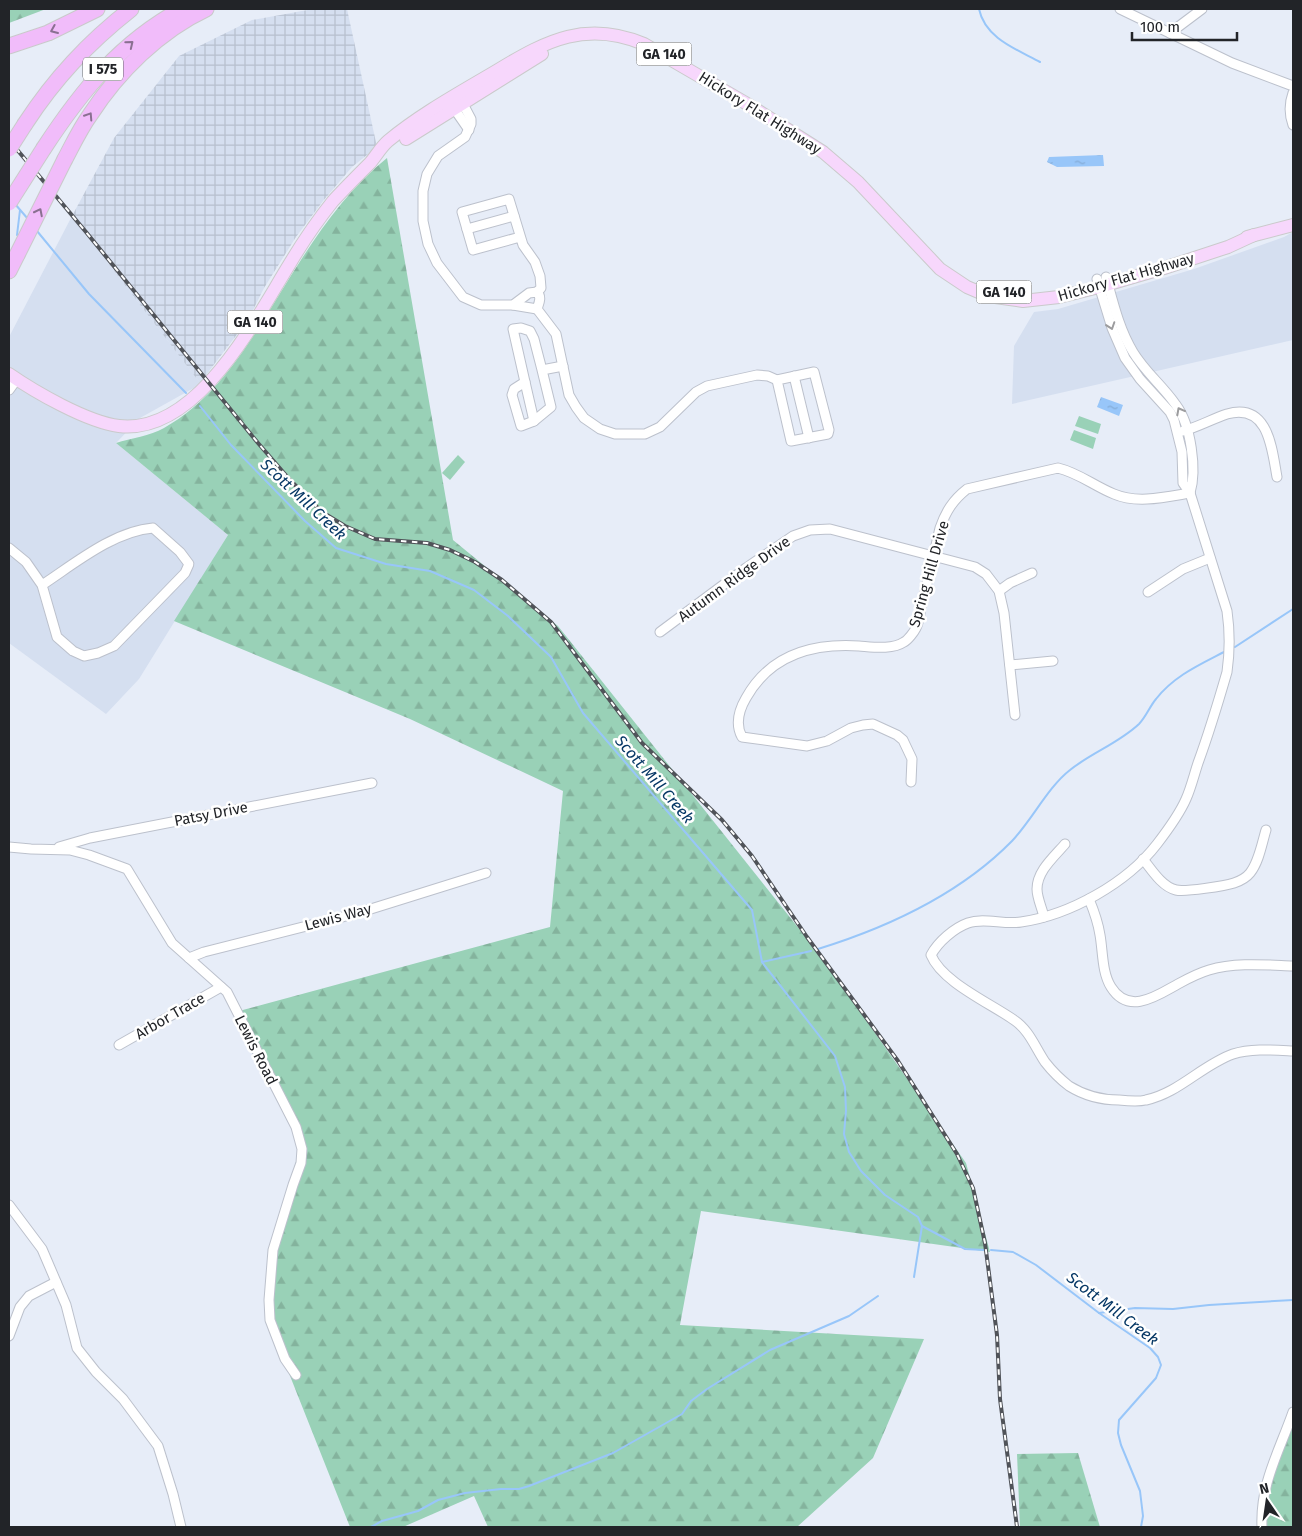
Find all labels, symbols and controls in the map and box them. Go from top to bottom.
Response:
scale bar [1132,10,1237,42]
text: 100 m [1140,18,1180,36]
one-way arrow [50,24,59,35]
one-way arrow [125,41,134,50]
road number: GA 140 [636,42,692,66]
road number: I 575 [83,58,123,80]
street label: Hickory Flat Highway [695,68,825,158]
one-way arrow [83,112,92,122]
one-way arrow [33,208,43,217]
street label: Hickory Flat Highway [1056,249,1197,305]
road number: GA 140 [976,280,1032,304]
road number: GA 140 [228,311,282,334]
one-way arrow [1105,321,1115,330]
one-way arrow [1176,408,1186,417]
water label: Scott Mill Creek [256,454,351,544]
street label: Spring Hill Drive [905,519,953,629]
street label: Autumn Ridge Drive [674,532,794,626]
water label: Scott Mill Creek [611,731,698,827]
street label: Patsy Drive [173,798,249,830]
street label: Lewis Way [303,899,374,935]
street label: Arbor Trace [132,989,208,1043]
street label: Lewis Road [231,1012,281,1088]
water label: Scott Mill Creek [1062,1267,1163,1349]
north arrow [1242,1476,1292,1526]
text: N [1258,1479,1271,1498]

